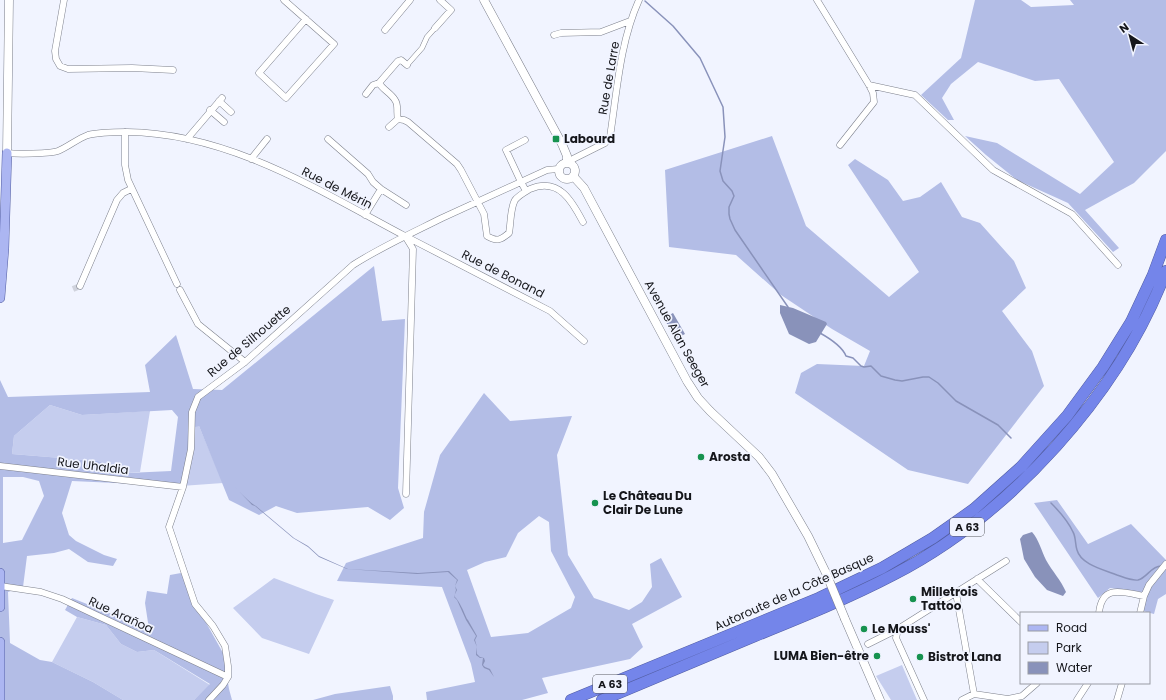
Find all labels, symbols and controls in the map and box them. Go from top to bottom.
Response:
north arrow [1110,16,1150,56]
text: N [1116,19,1132,37]
street label: Rue de Larre [594,40,623,116]
place label: Labourd [564,130,615,147]
marker: Labourd [551,134,561,144]
street label: Rue de Mérin [299,162,376,213]
street label: Rue de Bonand [459,245,548,302]
street label: Avenue Alan Seeger [641,277,714,391]
street label: Rue de Silhouette [203,301,294,381]
place label: Arosta [709,448,750,465]
marker: Arosta [696,452,706,462]
street label: Rue Uhaldia [56,453,130,478]
place label: Le Château Du Clair De Lune [603,487,692,518]
marker: Le Château Du Clair De Lune [590,498,600,508]
road number: A 63 [950,518,984,536]
street label: Autoroute de la Côte Basque [711,549,876,634]
place label: Milletrois Tattoo [921,583,978,614]
street label: Rue Arañoa [86,592,156,637]
marker: Milletrois Tattoo [908,594,918,604]
legend [1020,612,1150,684]
text: Road [1056,619,1087,636]
place label: Le Mouss' [872,620,931,637]
marker: Le Mouss' [859,624,869,634]
text: Park [1056,639,1083,656]
place label: LUMA Bien-être [774,647,870,664]
place label: Bistrot Lana [928,648,1001,665]
marker: LUMA Bien-être [872,651,882,661]
marker: Bistrot Lana [915,652,925,662]
text: Water [1056,659,1093,676]
road number: A 63 [593,675,627,693]

